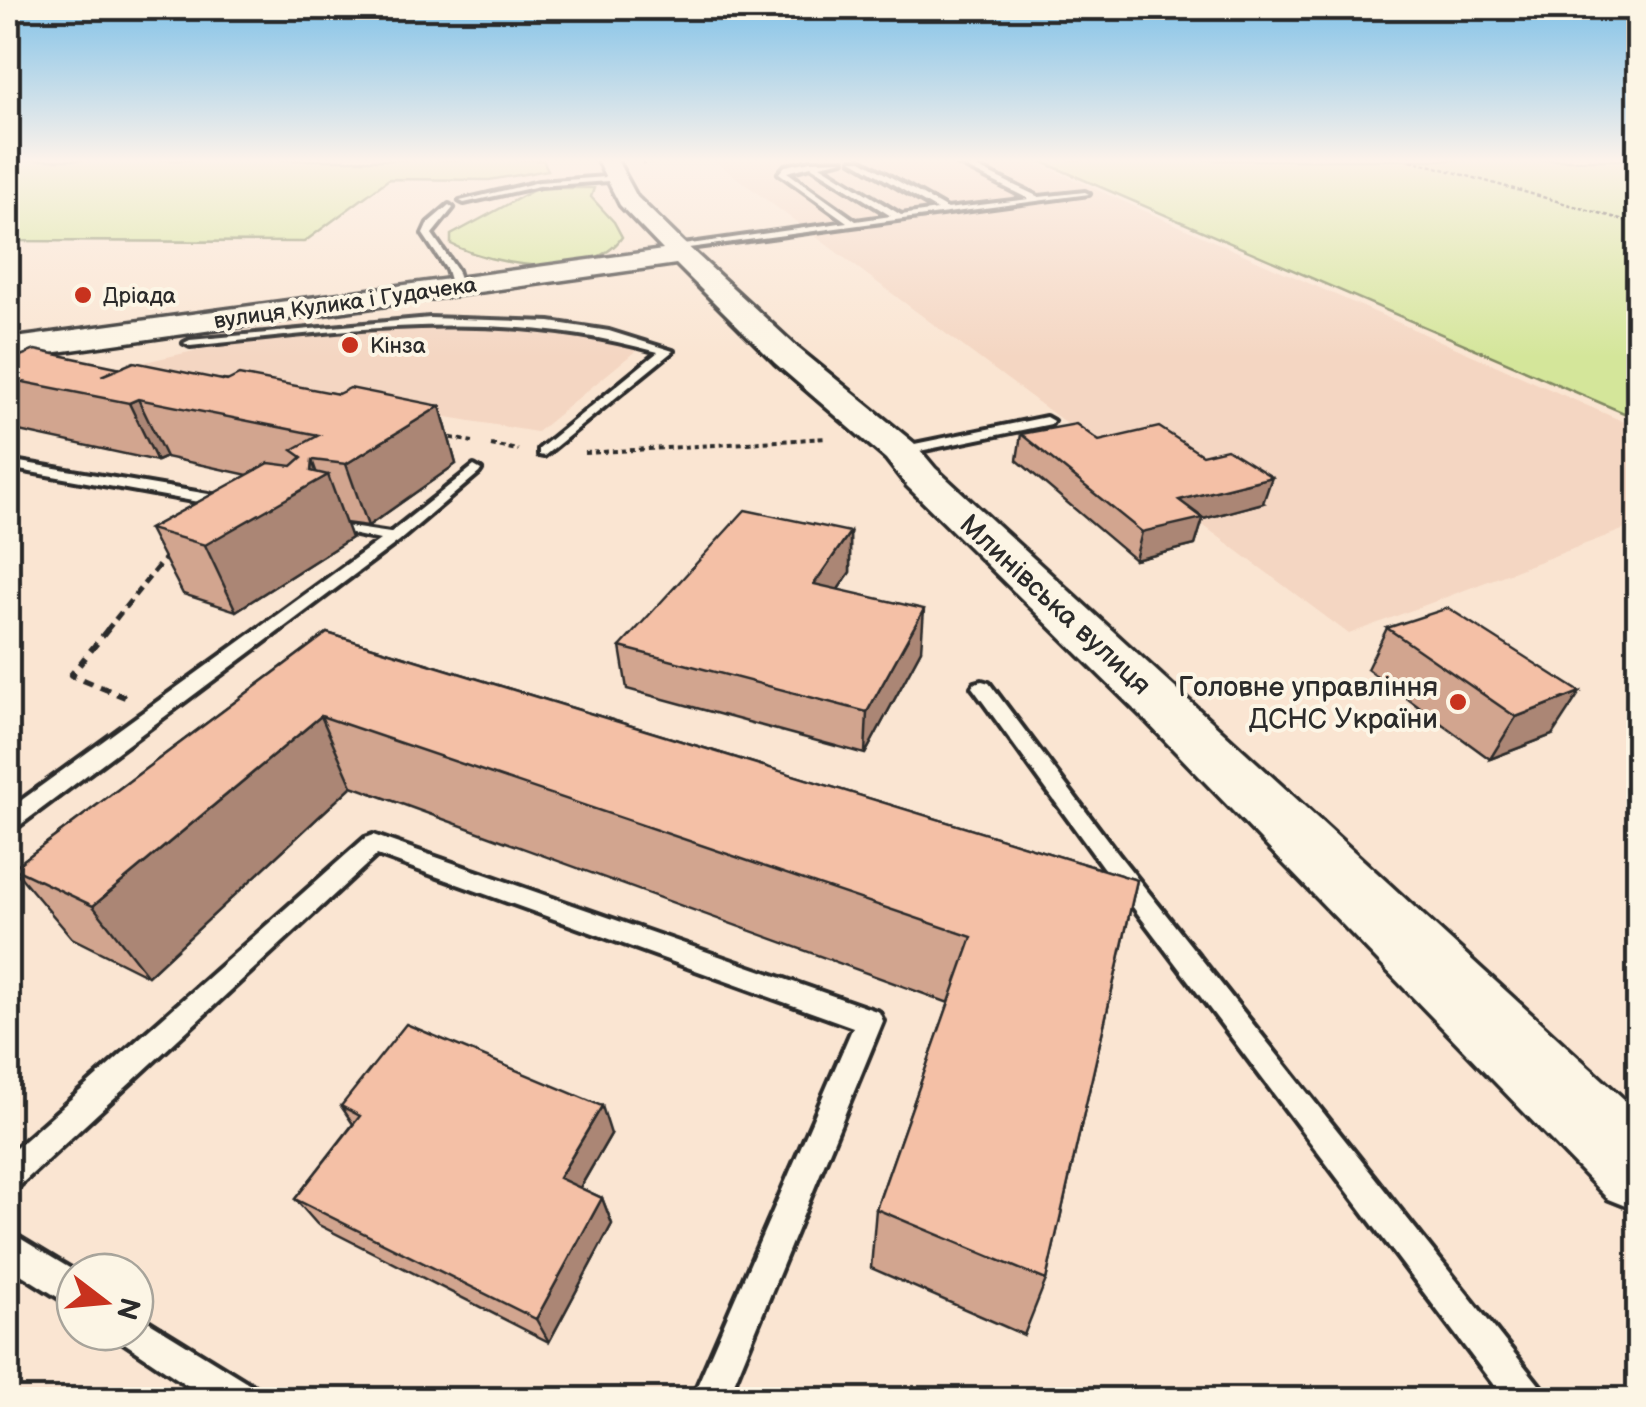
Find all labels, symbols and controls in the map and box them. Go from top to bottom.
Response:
street label: вулиця Кулика і Гудачека [212,272,478,335]
place label: Дріада [103,283,176,310]
marker: Дріада [72,284,94,306]
place label: Кінза [370,333,426,360]
marker: Кінза [339,334,361,356]
street label: Млинівська вулиця [952,508,1157,702]
place label: Головне управління ДСНС України [1178,671,1438,736]
marker: Головне управління ДСНС України [1447,691,1469,713]
north arrow [55,1252,155,1352]
text: N [109,1294,146,1323]

